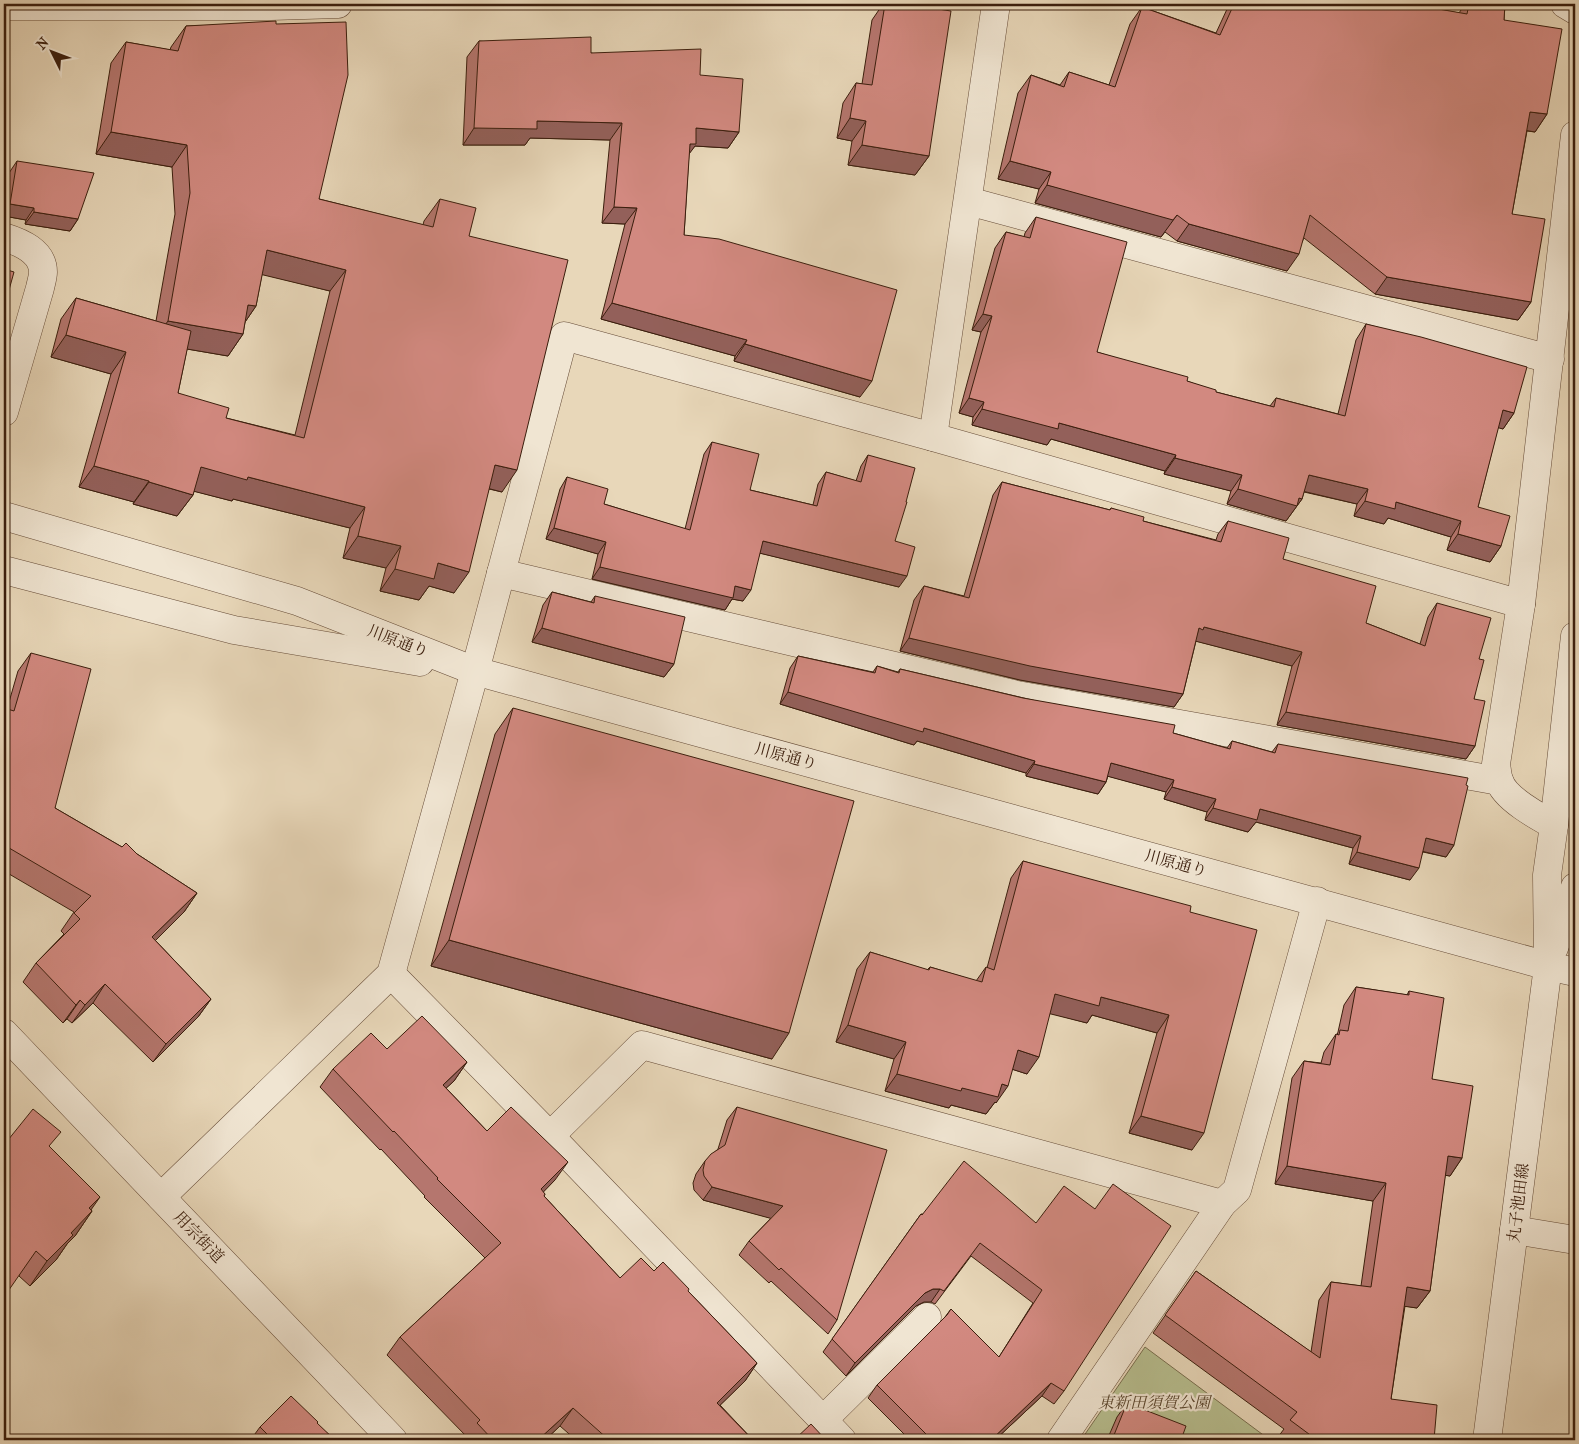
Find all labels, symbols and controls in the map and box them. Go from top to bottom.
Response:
north arrow [28,28,78,78]
text: N [33,34,53,53]
street label: 川原通り [365,621,431,661]
street label: 川原通り [753,739,819,773]
street label: 川原通り [1143,846,1209,880]
street label: 丸子池田線 [1504,1162,1532,1244]
street label: 用宗街道 [170,1207,228,1267]
park label: 東新田須賀公園 [1098,1393,1213,1412]

